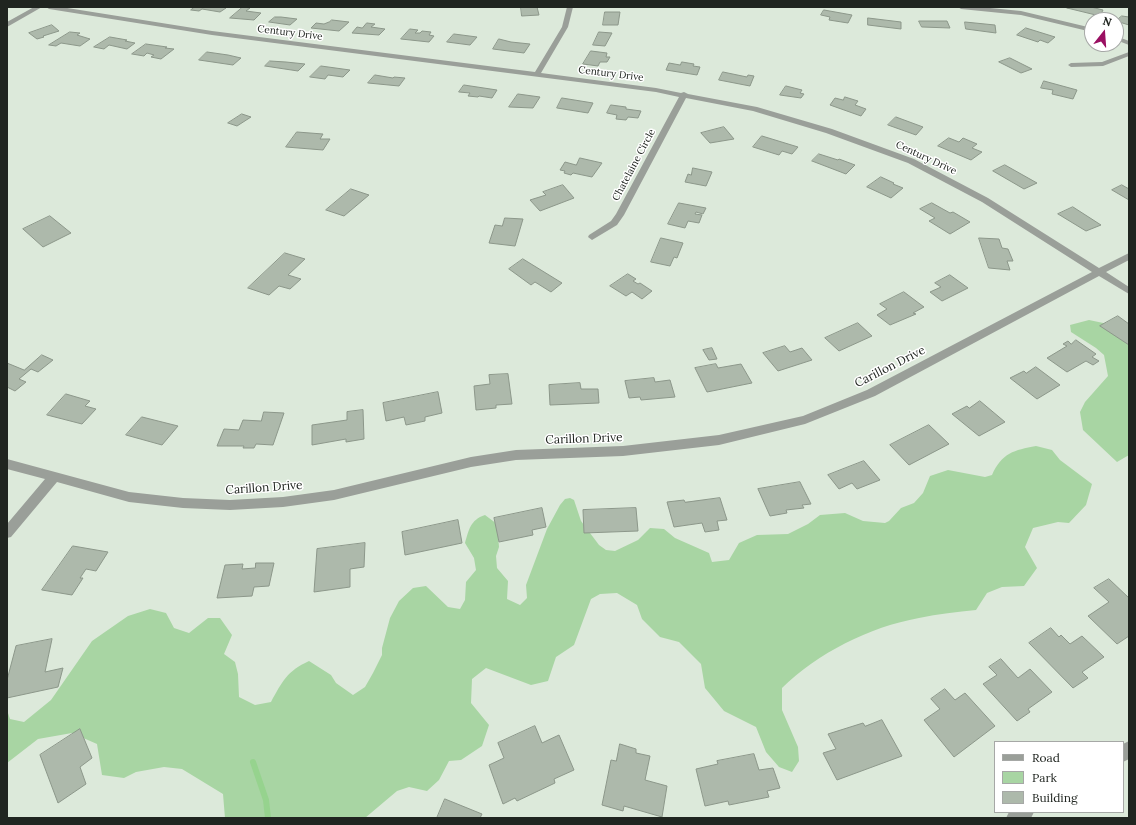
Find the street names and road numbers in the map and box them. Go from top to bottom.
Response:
street label: Century Drive [257,23,323,43]
street label: Century Drive [578,64,644,84]
street label: Chatelaine Circle [610,127,658,203]
street label: Century Drive [894,139,958,177]
street label: Carillon Drive [852,343,928,391]
street label: Carillon Drive [545,430,623,448]
street label: Carillon Drive [225,478,303,498]

